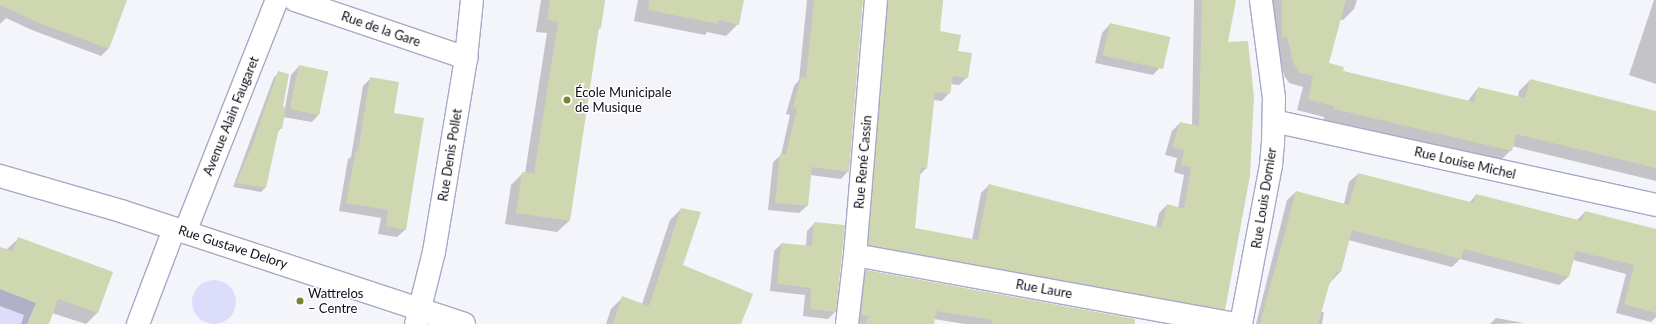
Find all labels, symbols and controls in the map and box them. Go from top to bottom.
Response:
street label: Rue de la Gare [339,8,423,50]
street label: Avenue Alain Faugaret [200,54,262,178]
place label: École Municipale de Musique [575,85,671,116]
marker: École Municipale de Musique [562,95,572,105]
street label: Rue Denis Pollet [435,107,465,203]
street label: Rue René Cassin [851,114,875,210]
street label: Rue Louise Michel [1413,144,1517,182]
street label: Rue Louis Dornier [1248,146,1280,250]
street label: Rue Gustave Delory [176,222,290,272]
street label: Rue Laure [1015,276,1073,302]
place label: Wattrelos – Centre [308,286,363,317]
marker: Wattrelos – Centre [295,296,305,306]

